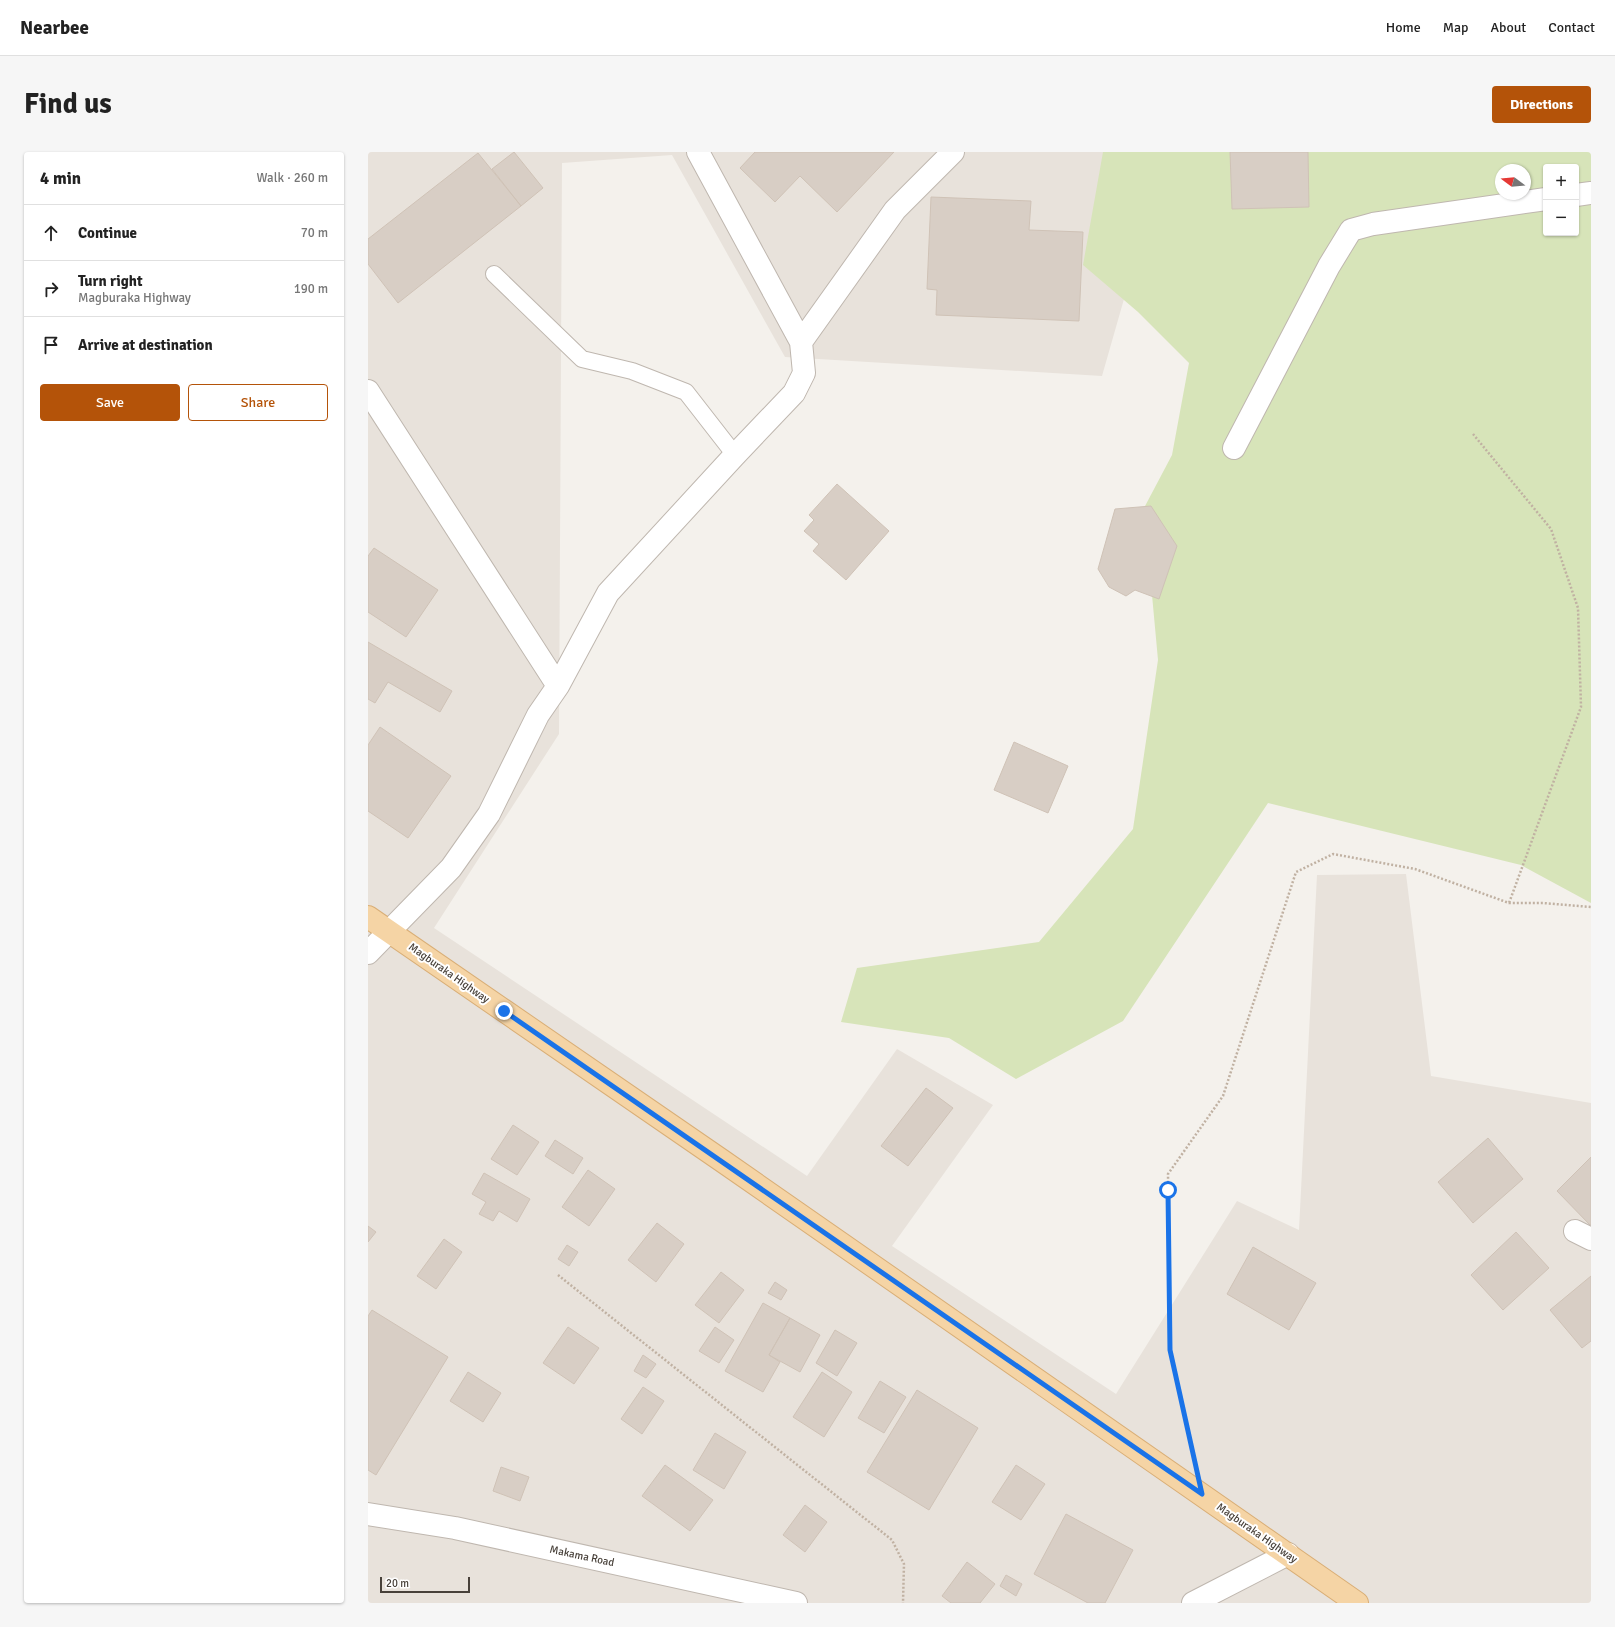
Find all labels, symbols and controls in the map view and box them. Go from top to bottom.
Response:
text: Nearbee [20,16,89,40]
text: Home [1386,19,1421,36]
text: Map [1443,19,1468,36]
text: About [1490,19,1526,36]
text: Contact [1548,19,1595,36]
button: Directions [1492,86,1591,123]
text: Find us [24,87,112,121]
north arrow [1495,164,1531,200]
map controls [1543,164,1579,236]
button: + [1543,164,1579,200]
text: 4 min [40,168,81,189]
text: Walk · 260 m [257,170,328,186]
button: − [1543,200,1579,236]
icon: ahead [40,222,62,244]
text: Continue [78,224,137,242]
text: 70 m [301,225,328,241]
text: Turn right [78,272,143,290]
icon: right [40,278,62,300]
text: 190 m [294,281,328,297]
text: Magburaka Highway [78,290,191,306]
icon: arrive [40,334,62,356]
text: Arrive at destination [78,336,213,354]
button: Save [40,384,180,421]
button: Share [188,384,328,421]
street label: Magburaka Highway [406,940,493,1006]
route end [495,1002,513,1020]
route start [1159,1181,1177,1199]
street label: Magburaka Highway [1214,1500,1301,1566]
street label: Makama Road [548,1543,616,1569]
scale bar [380,1575,470,1594]
text: 20 m [386,1577,409,1590]

